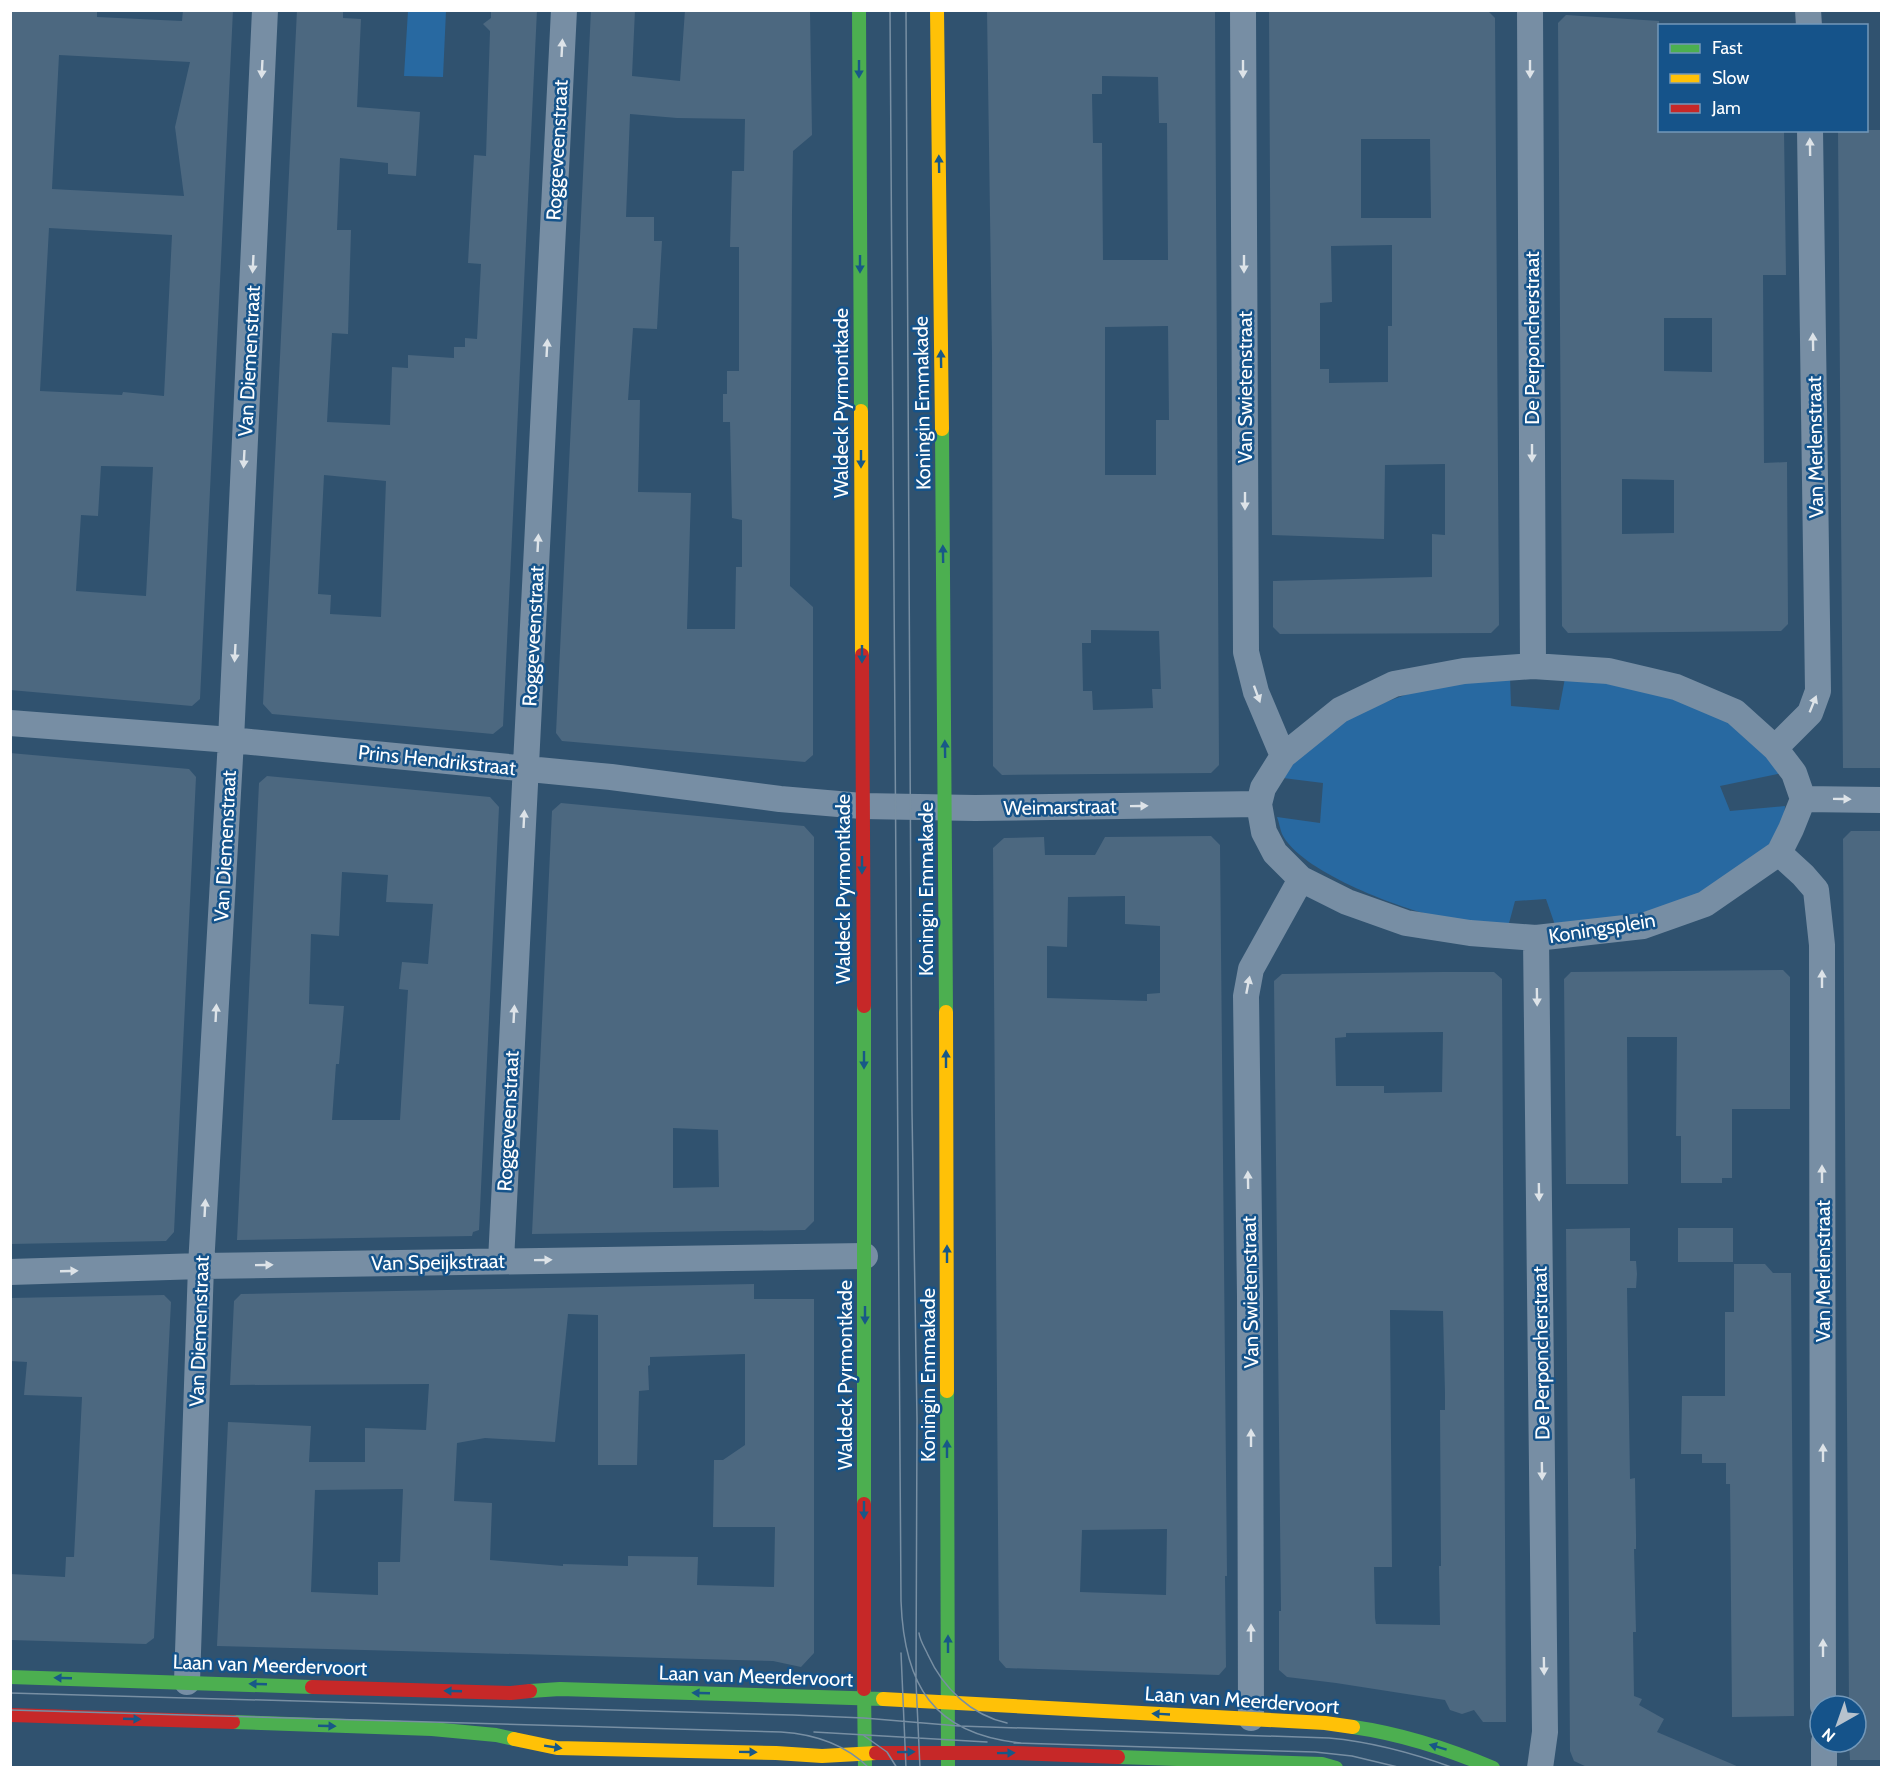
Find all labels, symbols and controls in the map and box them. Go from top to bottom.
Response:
legend [1658,24,1868,132]
text: Fast [1712,37,1743,59]
one-way arrow [558,39,567,58]
one-way arrow [258,59,267,78]
one-way arrow [854,59,864,78]
one-way arrow [1238,59,1248,78]
one-way arrow [1526,59,1535,78]
text: Slow [1712,67,1749,89]
street label: Roggeveenstraat [541,79,573,221]
text: Jam [1711,97,1741,119]
one-way arrow [1806,138,1815,157]
one-way arrow [934,155,944,174]
street label: De Perponcherstraat [1520,251,1544,425]
one-way arrow [249,254,258,273]
one-way arrow [855,254,865,273]
one-way arrow [1239,254,1249,273]
street label: Van Diemenstraat [233,284,265,437]
street label: Waldeck Pyrmontkade [829,308,853,498]
street label: Van Swietenstraat [1233,311,1257,463]
street label: Koningin Emmakade [908,316,936,490]
one-way arrow [1808,333,1818,352]
one-way arrow [543,339,552,358]
one-way arrow [936,350,946,369]
street label: Van Merlenstraat [1802,375,1828,518]
one-way arrow [1527,443,1537,462]
one-way arrow [240,449,249,468]
one-way arrow [856,449,866,468]
one-way arrow [1240,491,1250,510]
one-way arrow [533,533,542,552]
one-way arrow [938,545,948,564]
street label: Roggeveenstraat [517,565,549,707]
one-way arrow [231,644,240,663]
one-way arrow [857,644,867,663]
one-way arrow [1253,685,1263,703]
one-way arrow [1809,695,1818,713]
street label: Prins Hendrikstraat [357,740,517,780]
one-way arrow [940,740,950,759]
street label: Van Diemenstraat [209,769,241,922]
street label: Waldeck Pyrmontkade [831,794,855,984]
street label: Weimarstraat [1003,794,1117,820]
one-way arrow [1833,795,1852,804]
one-way arrow [1129,801,1148,811]
street label: Koningin Emmakade [914,802,938,976]
one-way arrow [519,810,529,829]
one-way arrow [857,855,867,874]
street label: Koningsplein [1547,908,1657,948]
one-way arrow [1817,969,1827,988]
one-way arrow [1244,976,1253,995]
one-way arrow [1532,987,1542,1006]
one-way arrow [211,1004,220,1023]
one-way arrow [509,1004,518,1023]
street label: Roggeveenstraat [492,1050,524,1192]
one-way arrow [859,1050,869,1069]
one-way arrow [941,1050,951,1069]
one-way arrow [1817,1164,1827,1183]
one-way arrow [1244,1171,1253,1190]
one-way arrow [1534,1182,1544,1201]
one-way arrow [200,1199,209,1218]
street label: Van Merlenstraat [1811,1200,1835,1342]
street label: Van Swietenstraat [1237,1215,1263,1368]
one-way arrow [942,1245,952,1264]
street label: Van Speijkstraat [371,1249,505,1275]
street label: Van Diemenstraat [184,1255,214,1407]
one-way arrow [533,1256,552,1265]
one-way arrow [254,1261,273,1270]
one-way arrow [59,1266,78,1275]
street label: De Perponcherstraat [1527,1266,1555,1440]
street label: Waldeck Pyrmontkade [833,1280,857,1470]
street label: Koningin Emmakade [916,1288,940,1462]
one-way arrow [860,1305,870,1324]
one-way arrow [1246,1429,1256,1448]
one-way arrow [942,1440,952,1459]
one-way arrow [1818,1443,1828,1462]
one-way arrow [1537,1461,1547,1480]
one-way arrow [859,1500,869,1519]
one-way arrow [1246,1624,1256,1643]
one-way arrow [943,1635,953,1654]
one-way arrow [1818,1638,1828,1657]
street label: Laan van Meerdervoort [172,1650,368,1680]
one-way arrow [1539,1656,1549,1675]
street label: Laan van Meerdervoort [658,1661,854,1691]
one-way arrow [53,1674,72,1683]
one-way arrow [248,1680,267,1689]
street label: Laan van Meerdervoort [1144,1681,1340,1719]
one-way arrow [443,1686,462,1696]
one-way arrow [691,1688,710,1698]
north arrow [1808,1694,1868,1754]
one-way arrow [1152,1709,1171,1718]
one-way arrow [122,1714,141,1724]
one-way arrow [317,1721,336,1730]
text: N [1818,1724,1839,1746]
one-way arrow [544,1742,563,1751]
one-way arrow [1429,1742,1447,1751]
one-way arrow [896,1747,915,1757]
one-way arrow [738,1748,757,1757]
one-way arrow [997,1748,1016,1758]

